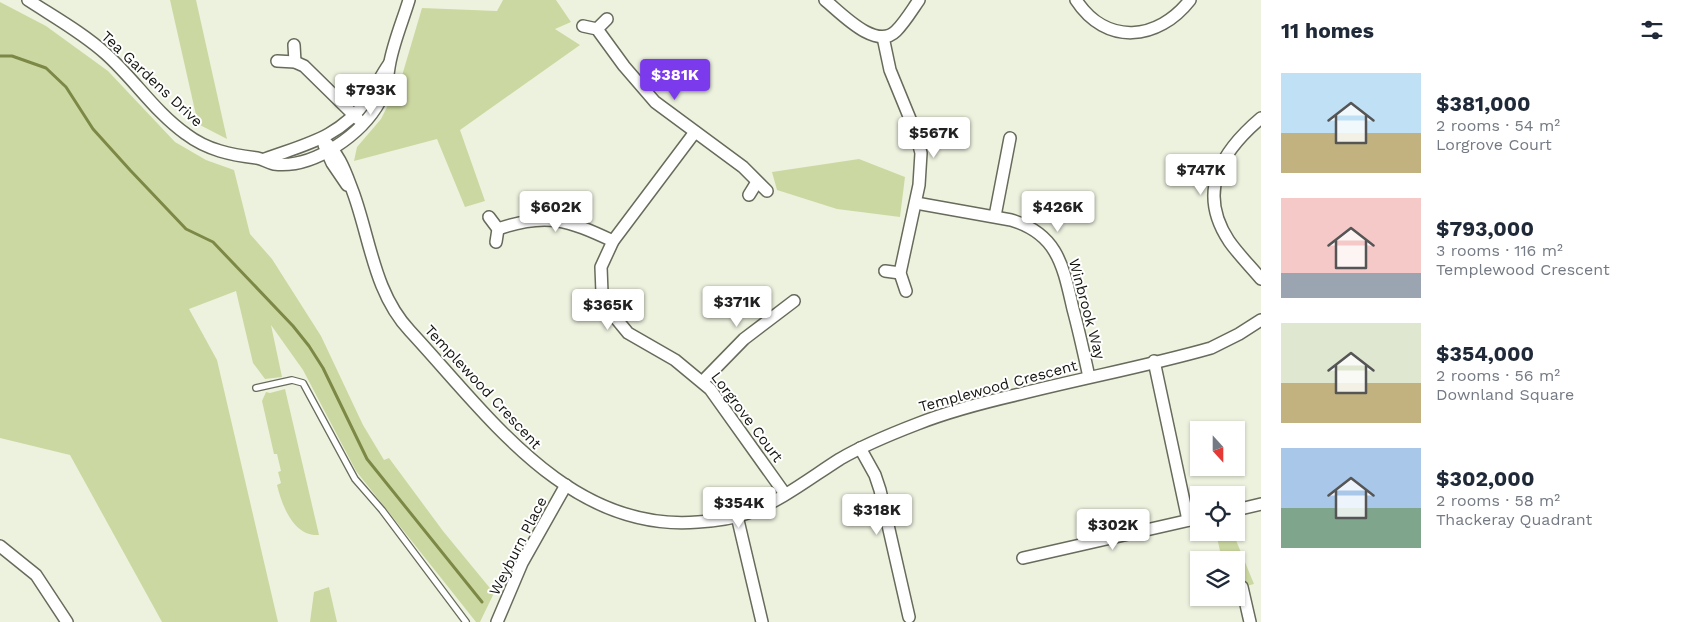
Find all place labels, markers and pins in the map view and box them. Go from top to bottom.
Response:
pin: $381K [640,58,710,101]
pin: $793K [336,74,406,116]
pin: $567K [899,116,969,159]
pin: $747K [1166,154,1236,196]
pin: $602K [521,190,591,233]
pin: $426K [1023,190,1093,233]
pin: $371K [702,286,772,328]
pin: $365K [573,288,643,331]
pin: $354K [704,486,774,529]
pin: $318K [842,494,912,536]
pin: $302K [1078,508,1148,551]

